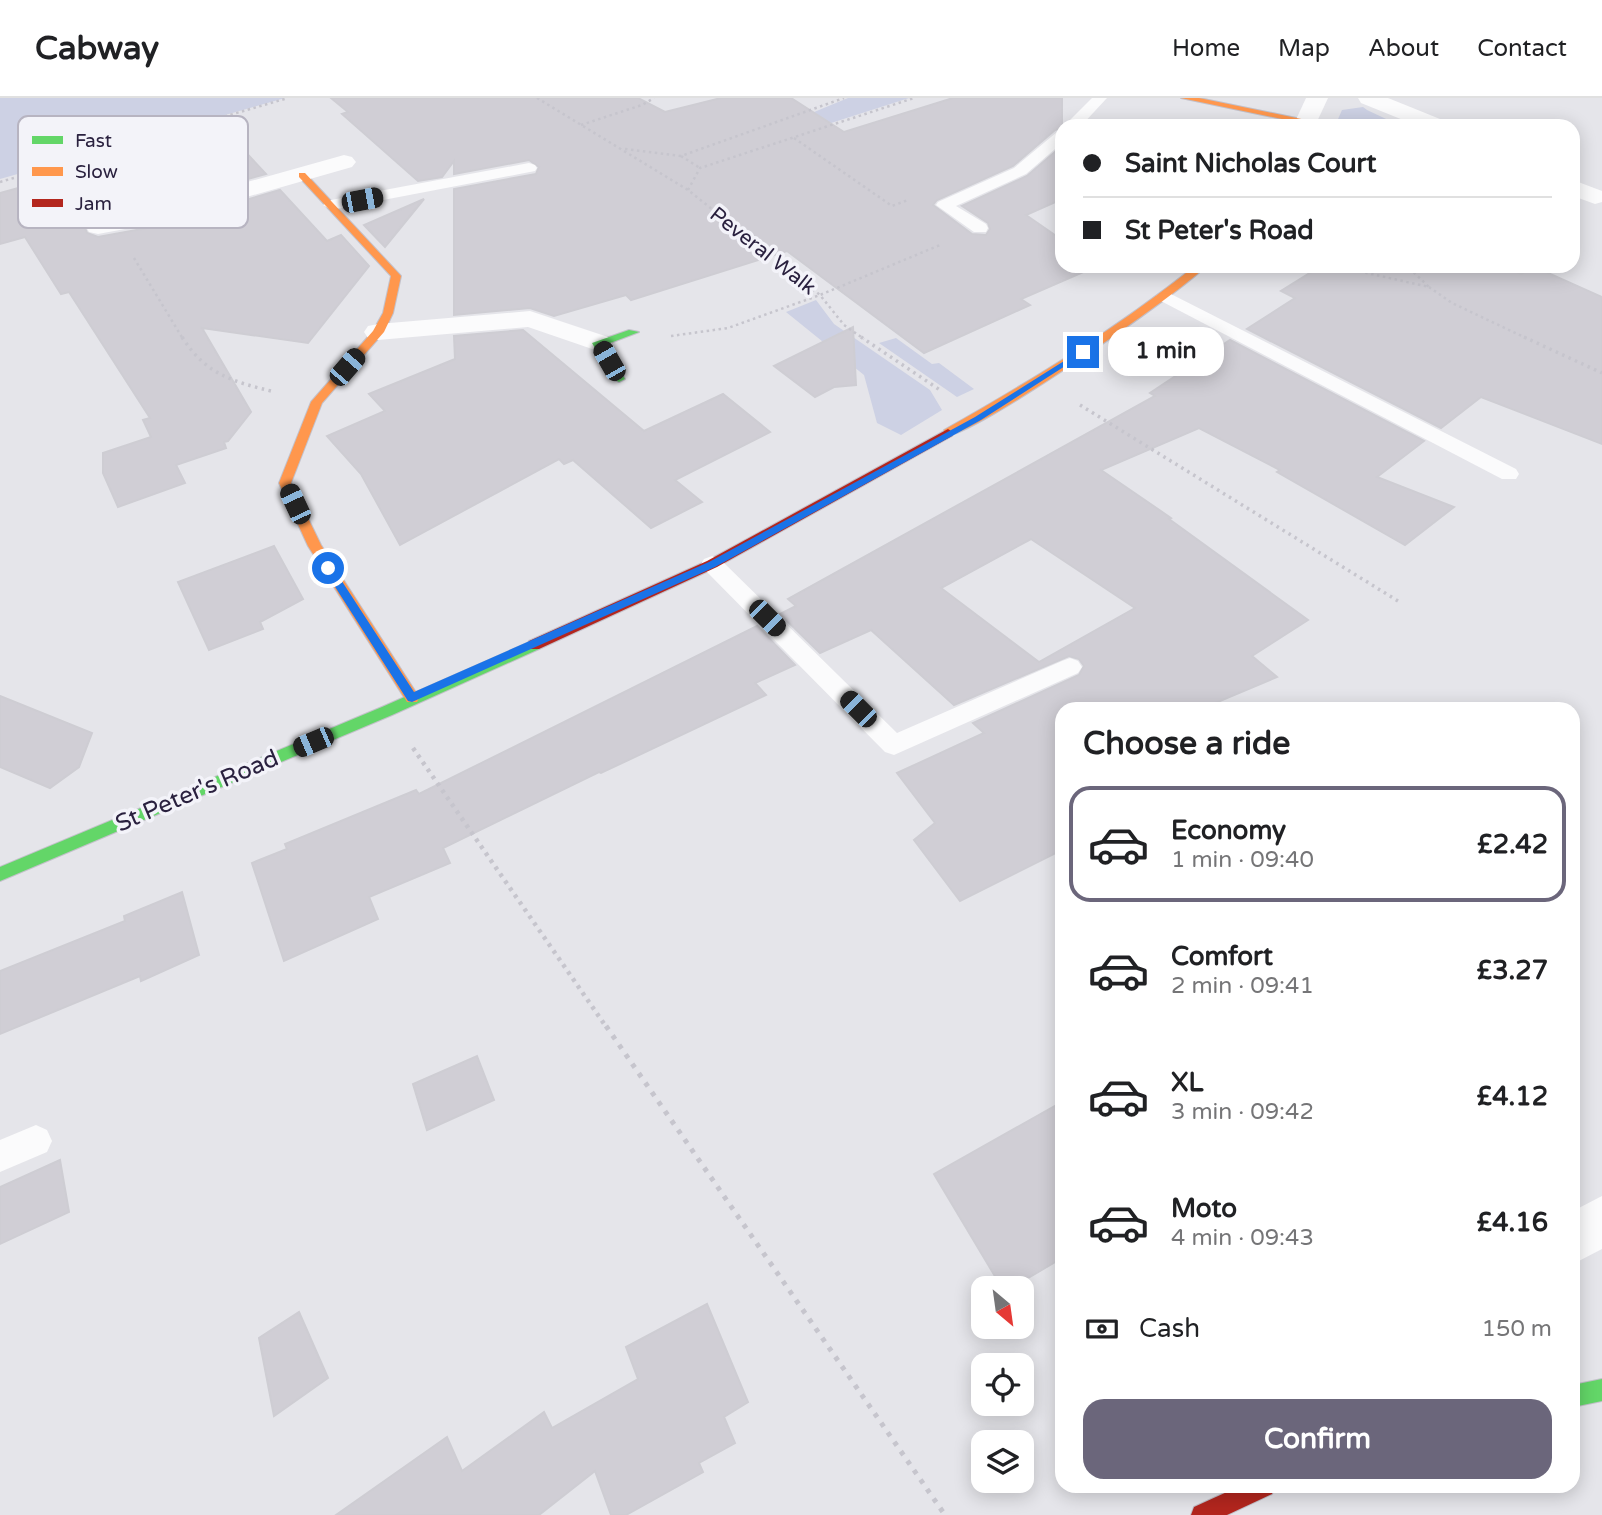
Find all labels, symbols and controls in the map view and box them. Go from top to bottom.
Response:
text: Cabway [35,29,159,68]
text: Home [1172,34,1240,63]
text: Map [1278,34,1330,63]
text: About [1368,34,1439,63]
text: Contact [1477,34,1567,63]
legend [18,116,248,228]
text: Fast [75,130,112,152]
text: Saint Nicholas Court [1125,148,1376,179]
text: Slow [75,161,118,183]
car [340,186,385,214]
text: Jam [75,193,112,215]
street label: Peveral Walk [705,202,821,300]
text: St Peter's Road [1125,215,1314,246]
callout: 1 min [1108,328,1223,376]
route end [1067,336,1099,368]
text: 1 min [1135,337,1197,365]
car [590,338,629,384]
car [326,344,369,390]
car [277,481,314,527]
route start [312,552,344,584]
car [745,596,790,640]
car [836,687,881,731]
car [290,724,337,760]
text: Choose a ride [1083,725,1290,763]
street label: St Peter's Road [111,744,283,838]
icon: car [1087,813,1150,876]
text: Economy [1171,815,1286,846]
text: £2.42 [1477,829,1548,860]
text: 1 min · 09:40 [1171,846,1314,874]
icon: car [1087,939,1150,1002]
text: Comfort [1171,941,1273,972]
text: £3.27 [1477,955,1548,986]
text: 2 min · 09:41 [1171,972,1314,1000]
icon: car [1087,1065,1150,1128]
text: XL [1171,1067,1203,1098]
text: £4.12 [1477,1081,1548,1112]
text: 3 min · 09:42 [1171,1098,1314,1126]
icon: car [1087,1191,1150,1254]
text: Moto [1171,1193,1237,1224]
text: £4.16 [1477,1207,1548,1238]
text: 4 min · 09:43 [1171,1224,1314,1252]
north arrow [971,1276,1034,1339]
map controls [971,1276,1034,1493]
icon: cash [1083,1310,1121,1348]
text: Cash [1139,1313,1200,1344]
text: 150 m [1482,1315,1552,1343]
button: locate [971,1353,1034,1416]
button: Confirm [1083,1399,1552,1479]
button: layers [971,1430,1034,1493]

